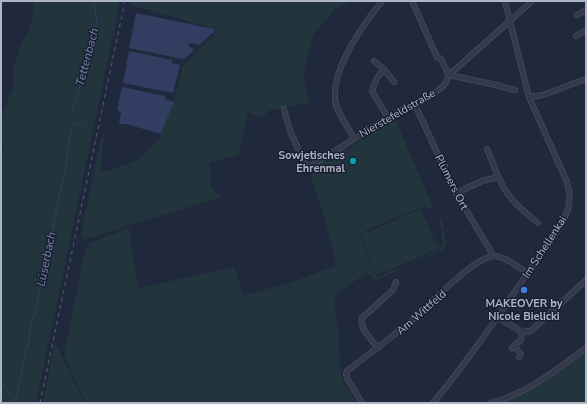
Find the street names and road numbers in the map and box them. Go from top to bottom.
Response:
street label: Nierstefeldstraße [356,85,438,141]
street label: Plümers Ort [431,152,472,213]
street label: Im Schellenkai [519,213,570,281]
street label: Am Wittfeld [393,287,449,338]

